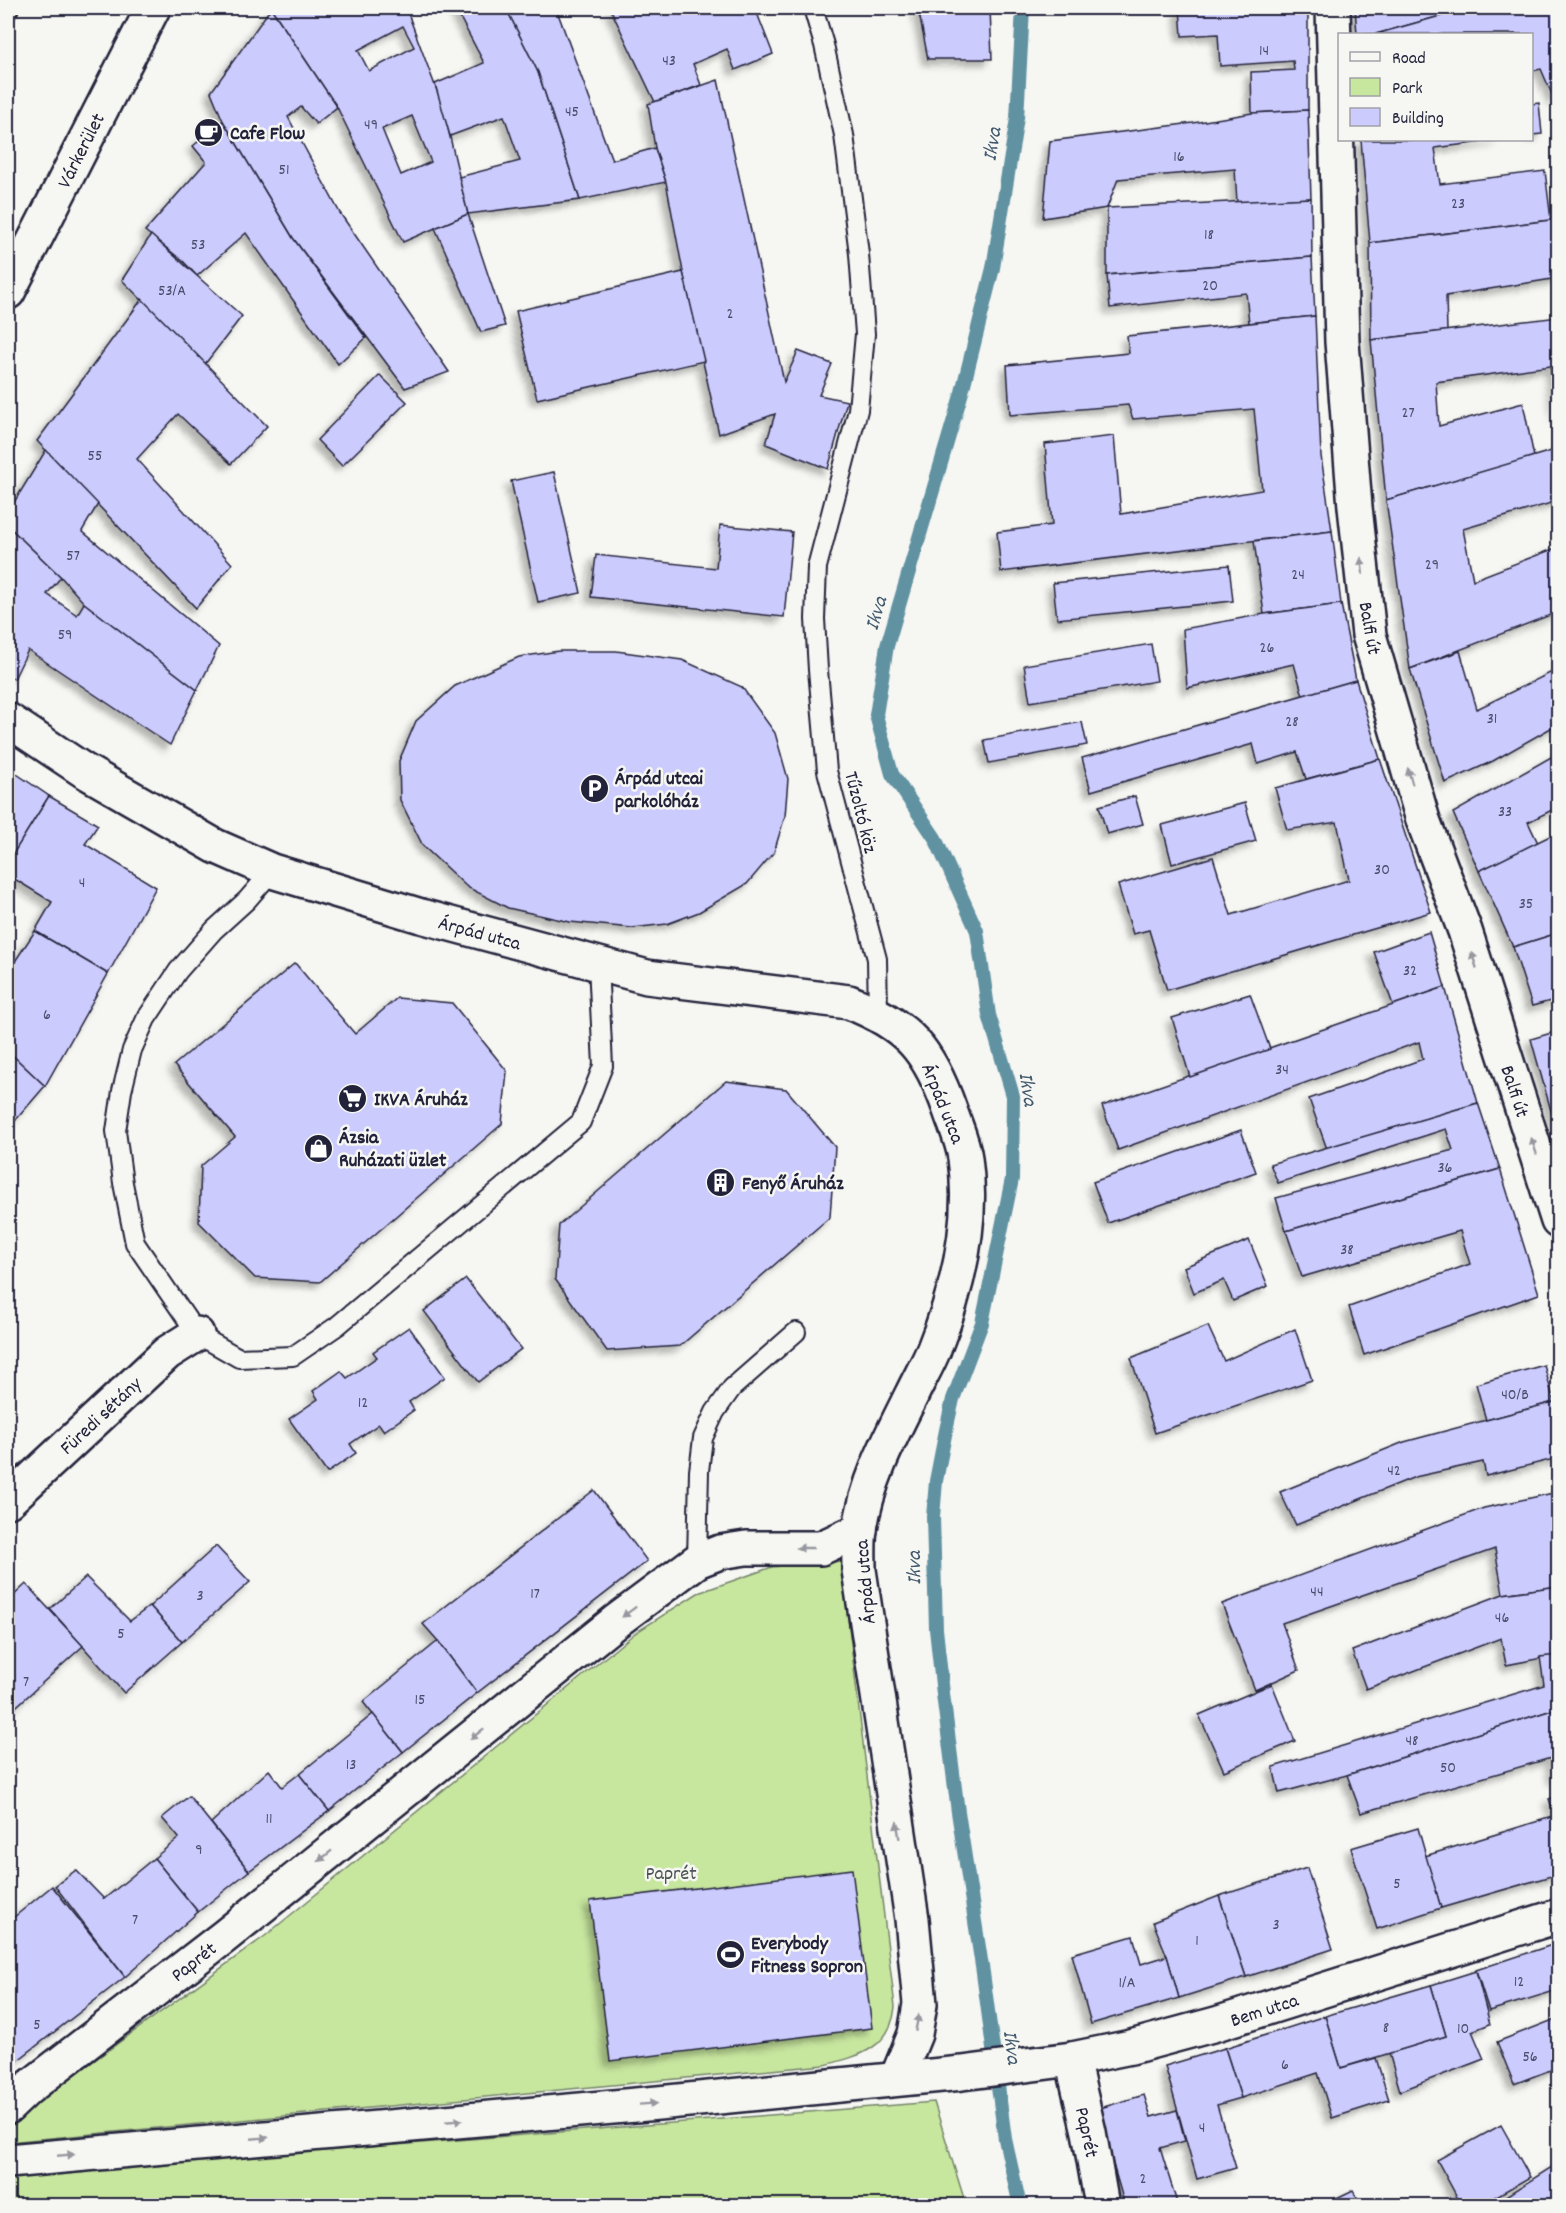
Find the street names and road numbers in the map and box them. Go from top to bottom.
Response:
street label: Várkerület [52,109,114,194]
street label: Balfi út [1350,600,1386,657]
street label: Tűzoltó köz [835,769,883,857]
street label: Árpád utca [435,910,524,959]
street label: Árpád utca [912,1060,970,1149]
street label: Balfi út [1492,1062,1535,1122]
street label: Füredi sétány [55,1371,150,1463]
street label: Árpád utca [849,1538,885,1625]
street label: Paprét [166,1937,224,1990]
street label: Bem utca [1227,1988,1303,2036]
street label: Paprét [1066,2105,1104,2161]

